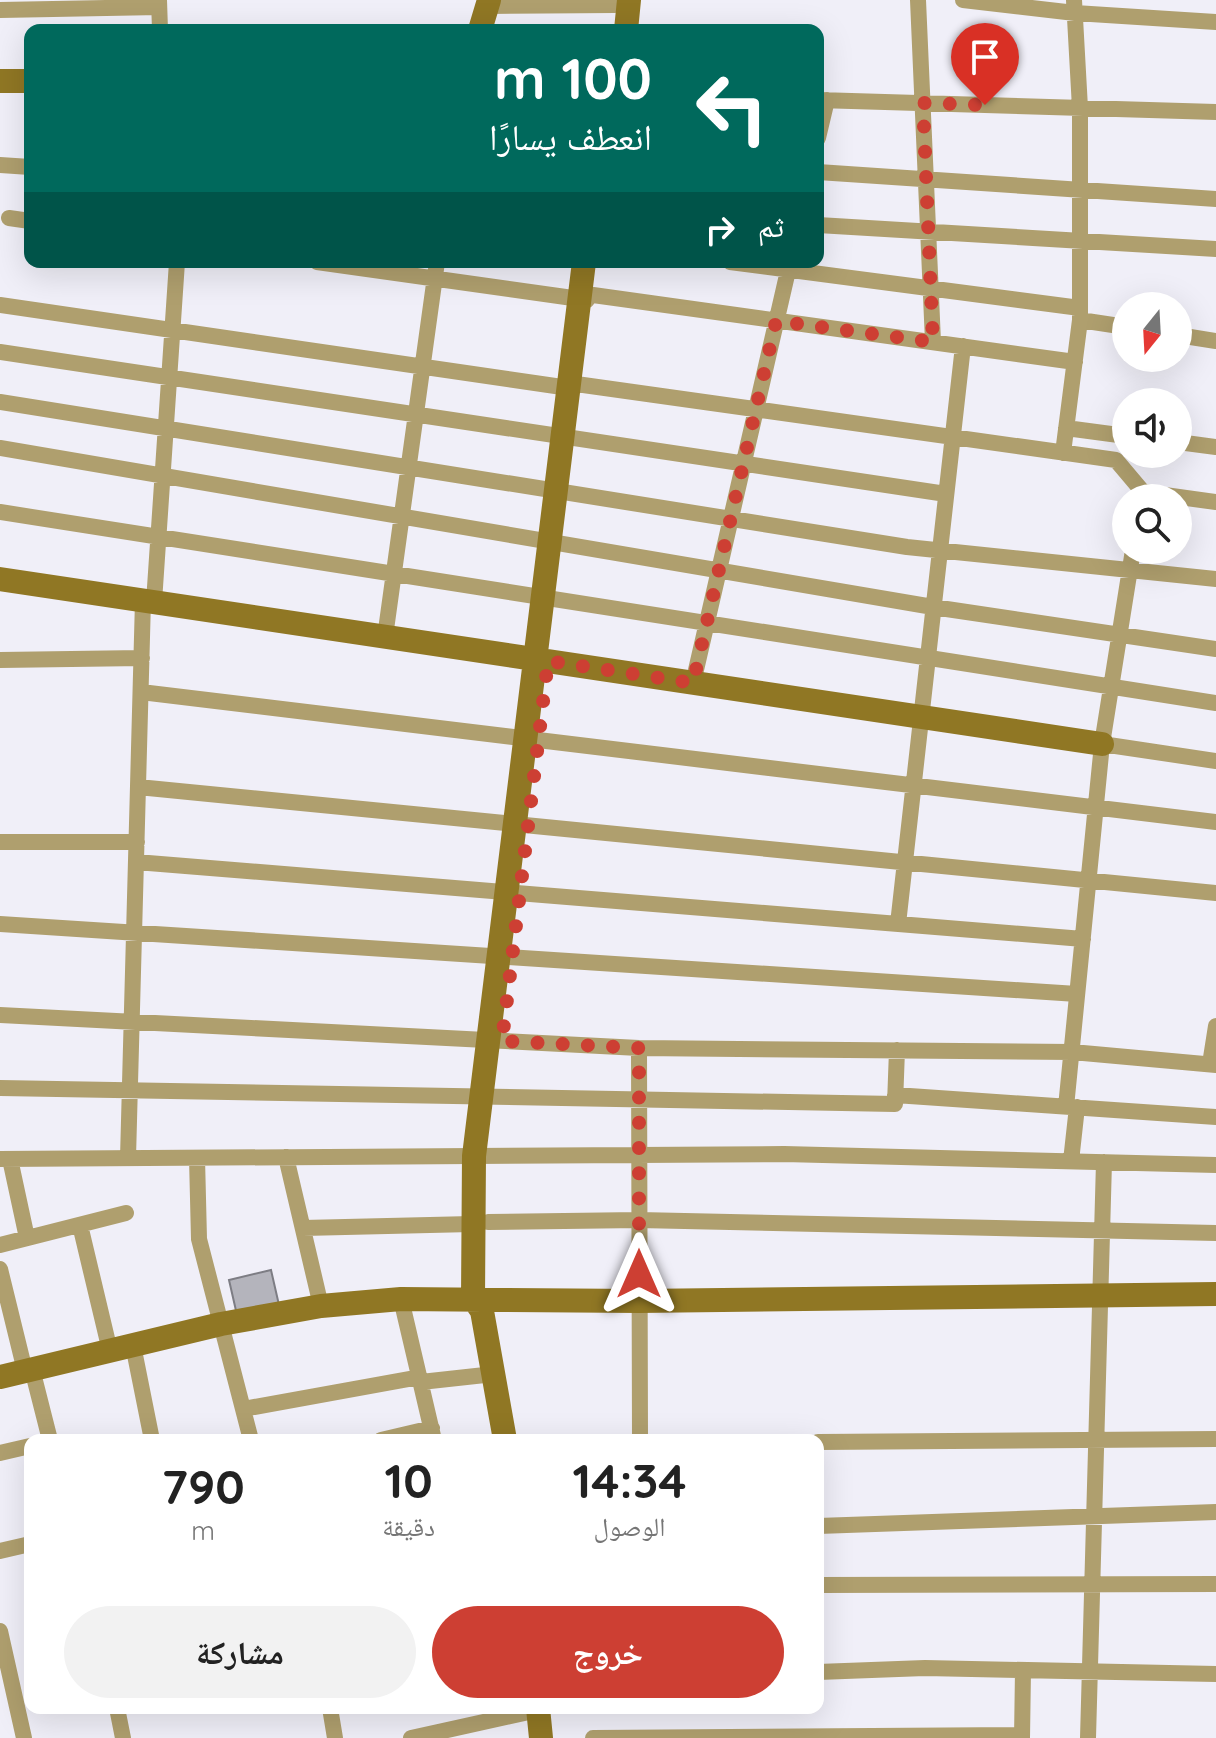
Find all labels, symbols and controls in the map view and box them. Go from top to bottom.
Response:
pin [951,23,1019,105]
icon: arrive [963,35,1007,79]
text: 100 m [494,43,652,113]
icon: left [680,56,784,160]
text: انعطف يسارًا [489,114,652,159]
text: ثم [758,207,784,245]
icon: right [698,208,742,252]
north arrow [1112,292,1192,372]
map controls [1112,292,1192,564]
button: sound [1112,388,1192,468]
button: search [1112,484,1192,564]
position arrow [597,1232,681,1316]
text: 10 [384,1450,433,1510]
text: 14:34 [572,1450,687,1510]
text: 790 [162,1456,245,1516]
text: دقيقة [382,1510,435,1543]
text: الوصول [594,1510,665,1543]
text: m [191,1514,215,1547]
button: مشاركة [64,1606,416,1698]
button: خروج [432,1606,784,1698]

